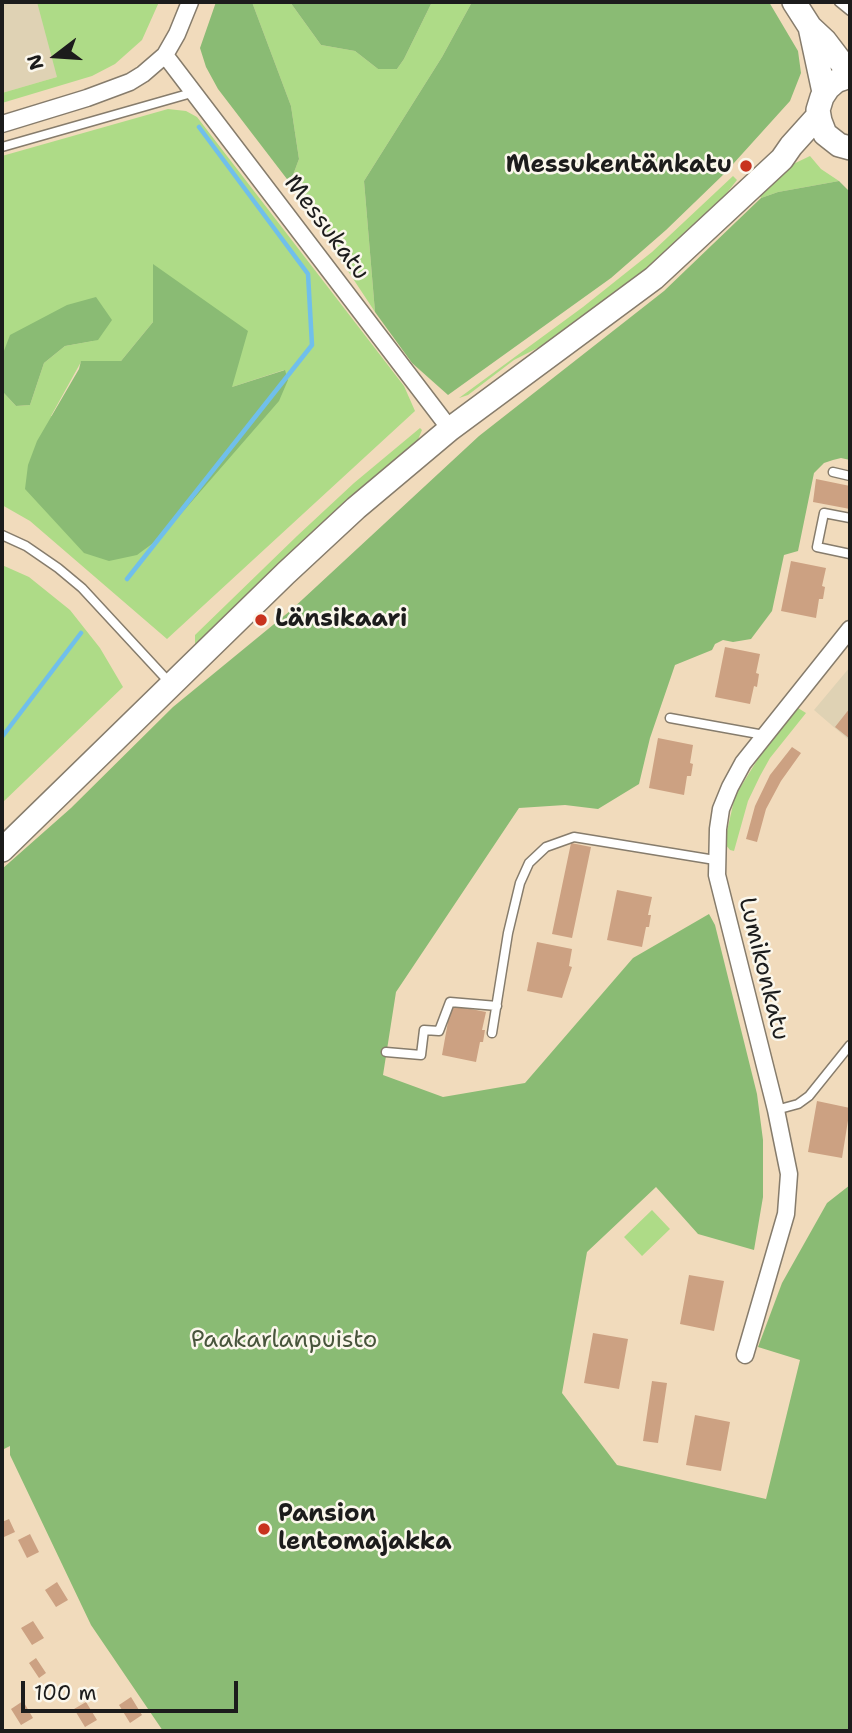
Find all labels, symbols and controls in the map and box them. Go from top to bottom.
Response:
north arrow [21,21,91,91]
text: N [21,51,50,73]
place label: Messukentänkatu [506,152,732,180]
marker: Messukentänkatu [738,158,754,174]
street label: Messukatu [277,170,375,286]
place label: Länsikaari [275,606,407,634]
marker: Länsikaari [253,612,269,628]
street label: Lumikonkatu [731,895,795,1043]
park label: Paakarlanpuisto [191,1327,377,1355]
place label: Pansion lentomajakka [278,1501,452,1557]
marker: Pansion lentomajakka [256,1521,272,1537]
scale bar [24,1666,242,1710]
text: 100 m [34,1679,97,1707]

